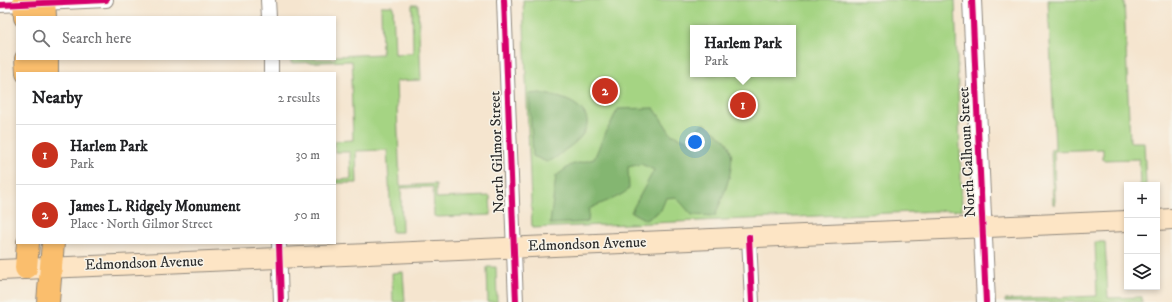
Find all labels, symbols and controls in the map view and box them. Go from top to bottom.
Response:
search box [16,16,336,60]
popup [690,25,796,77]
icon: search [30,27,52,49]
text: Search here [62,29,131,48]
text: Harlem Park [704,34,782,53]
text: Park [704,53,728,69]
pin: 2 [592,76,618,106]
street label: North Calhoun Street [954,86,980,218]
text: Nearby [32,87,82,109]
text: 2 results [278,90,320,106]
street label: North Gilmor Street [485,90,509,213]
pin: 1 [730,90,756,120]
your location [685,132,705,152]
text: Harlem Park [70,137,148,156]
text: 1 [43,147,47,163]
text: 30 m [296,147,320,163]
text: Park [70,156,94,172]
map controls [1124,182,1160,290]
button: + [1124,182,1160,218]
text: James L. Ridgely Monument [70,197,241,216]
text: 2 [42,207,48,223]
text: 50 m [294,207,320,223]
text: Place · North Gilmor Street [70,216,213,232]
button: − [1124,218,1160,254]
street label: Edmondson Avenue [527,232,647,256]
street label: Edmondson Avenue [84,251,204,275]
button: layers [1124,254,1160,290]

